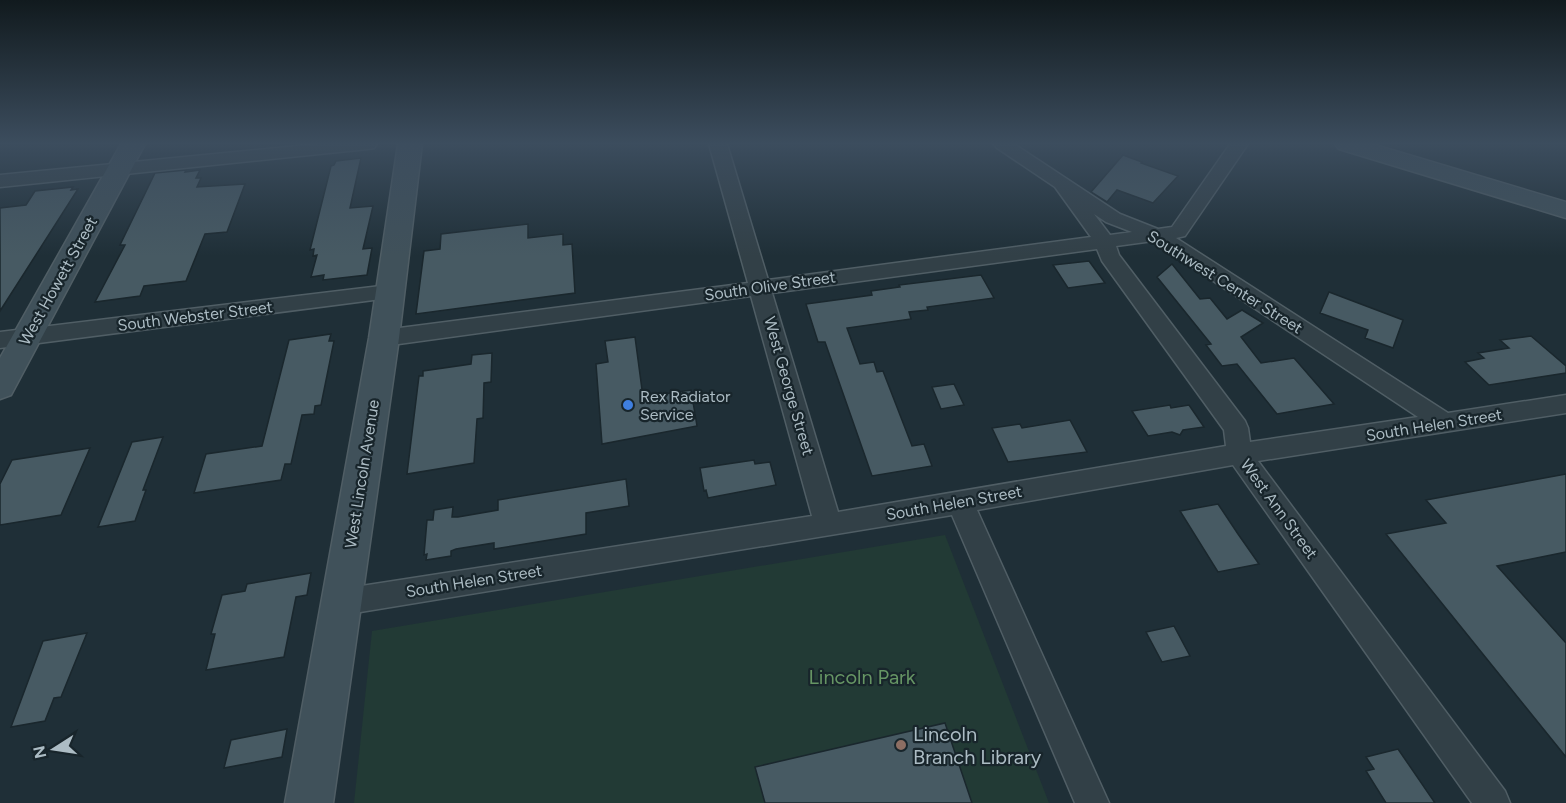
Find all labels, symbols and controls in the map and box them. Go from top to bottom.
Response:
street label: West Howett Street [15,213,101,349]
street label: Southwest Center Street [1144,226,1306,338]
street label: South Olive Street [703,267,837,305]
street label: South Webster Street [116,297,274,335]
street label: West George Street [760,314,818,458]
place label: Rex Radiator Service [640,387,731,424]
street label: West Lincoln Avenue [341,398,383,550]
marker: Rex Radiator Service [621,398,635,412]
street label: South Helen Street [1365,405,1503,445]
street label: West Ann Street [1237,456,1321,562]
street label: South Helen Street [885,482,1023,524]
street label: South Helen Street [405,561,543,601]
park label: Lincoln Park [808,665,916,689]
north arrow [24,719,84,779]
place label: Lincoln Branch Library [913,722,1042,769]
marker: Lincoln Branch Library [894,738,908,752]
text: N [29,744,50,760]

